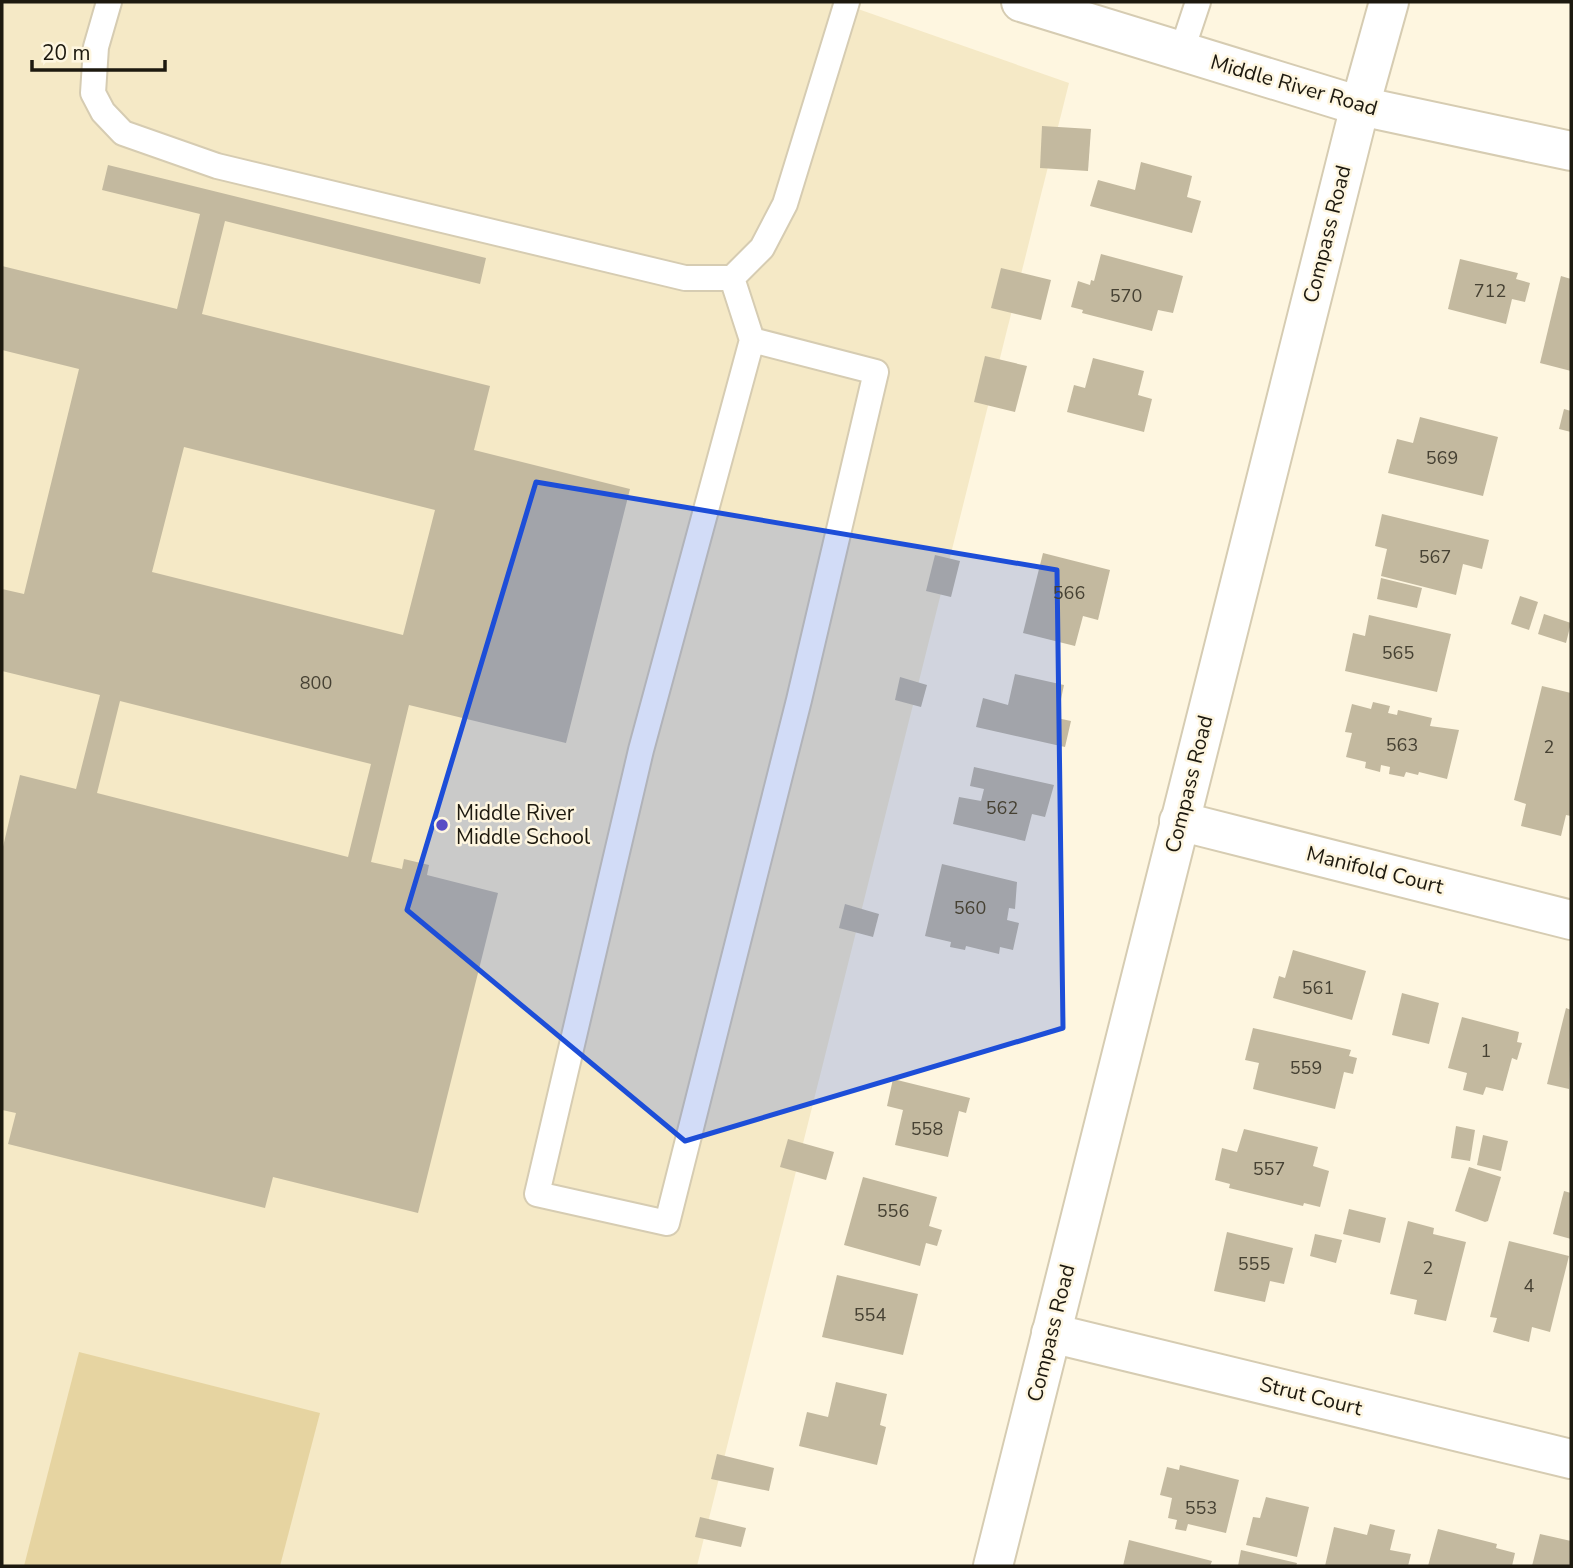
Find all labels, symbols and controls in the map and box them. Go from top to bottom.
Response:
scale bar [32,28,164,72]
text: 20 m [42,39,91,67]
street label: Middle River Road [1207,48,1381,122]
street label: Compass Road [1296,162,1358,306]
house number: 712 [1474,279,1506,303]
house number: 570 [1110,284,1142,308]
house number: 569 [1426,446,1458,470]
house number: 567 [1419,545,1451,569]
house number: 566 [1053,581,1085,605]
house number: 565 [1382,641,1414,665]
house number: 800 [300,671,332,695]
street label: Compass Road [1158,712,1220,856]
house number: 563 [1386,733,1418,757]
house number: 2 [1544,735,1554,759]
house number: 562 [986,796,1018,820]
place label: Middle River Middle School [456,799,591,851]
marker: Middle River Middle School [434,817,450,833]
street label: Manifold Court [1304,839,1447,901]
house number: 560 [954,896,986,920]
house number: 561 [1302,976,1334,1000]
house number: 1 [1481,1039,1491,1063]
house number: 559 [1290,1056,1322,1080]
house number: 558 [911,1117,943,1141]
house number: 557 [1253,1157,1285,1181]
house number: 556 [877,1199,909,1223]
house number: 555 [1238,1252,1270,1276]
house number: 2 [1423,1256,1433,1280]
street label: Compass Road [1020,1261,1082,1405]
house number: 4 [1524,1274,1535,1298]
house number: 554 [854,1303,886,1327]
street label: Strut Court [1257,1370,1366,1422]
house number: 553 [1185,1496,1217,1520]

